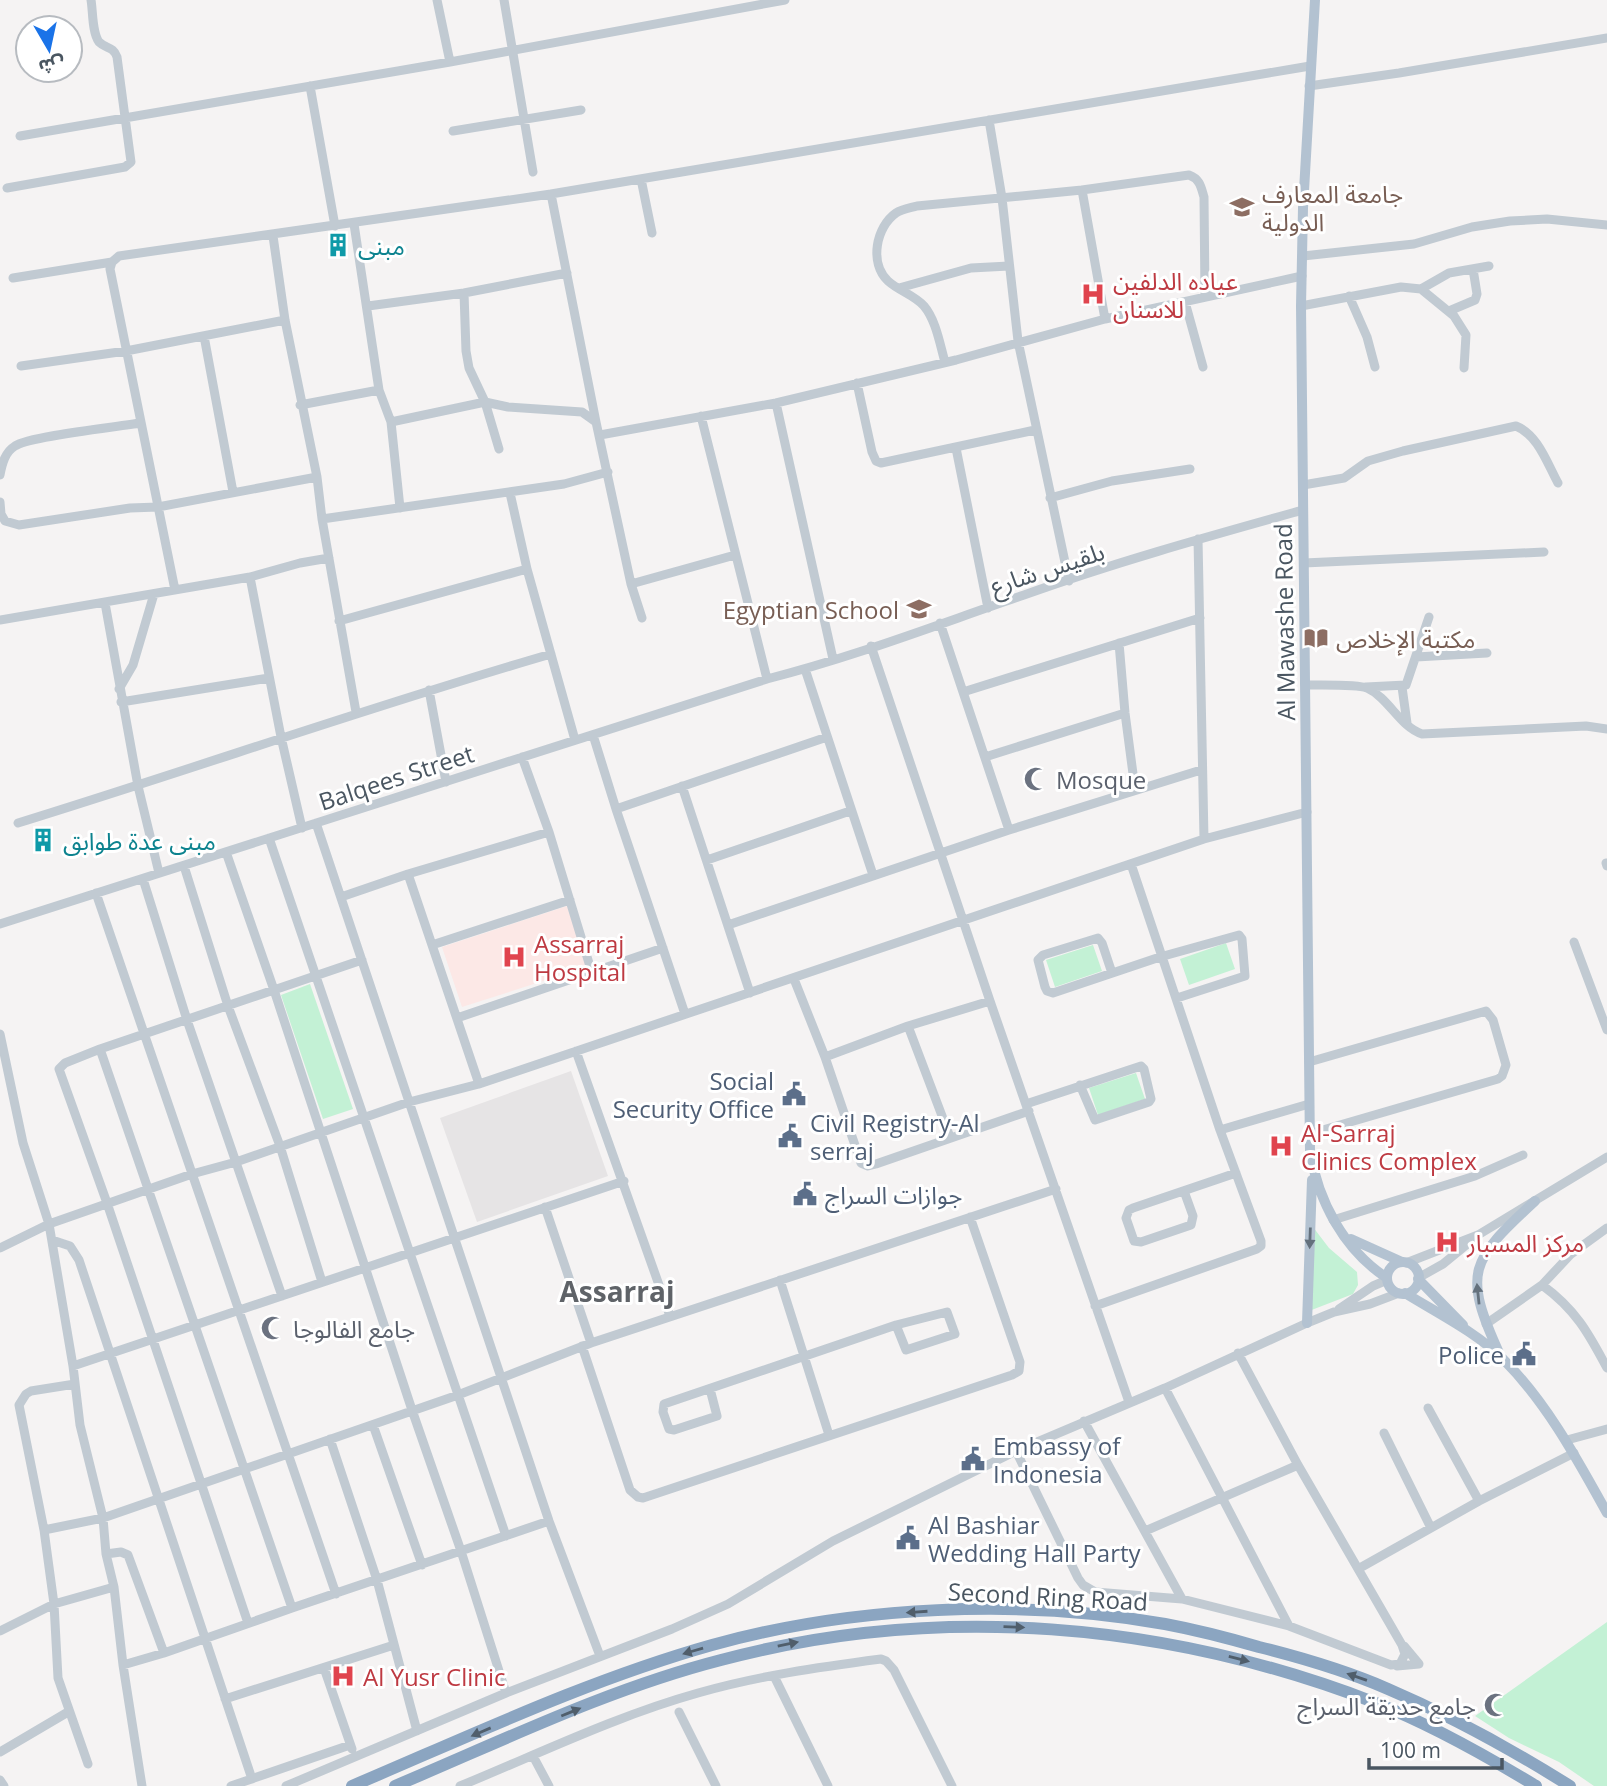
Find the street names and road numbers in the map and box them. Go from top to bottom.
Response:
street label: Al Mawashe Road [1266,523,1302,721]
street label: بلقيس شارع [986,534,1109,604]
street label: Balqees Street [314,736,478,818]
street label: Second Ring Road [947,1574,1149,1618]

